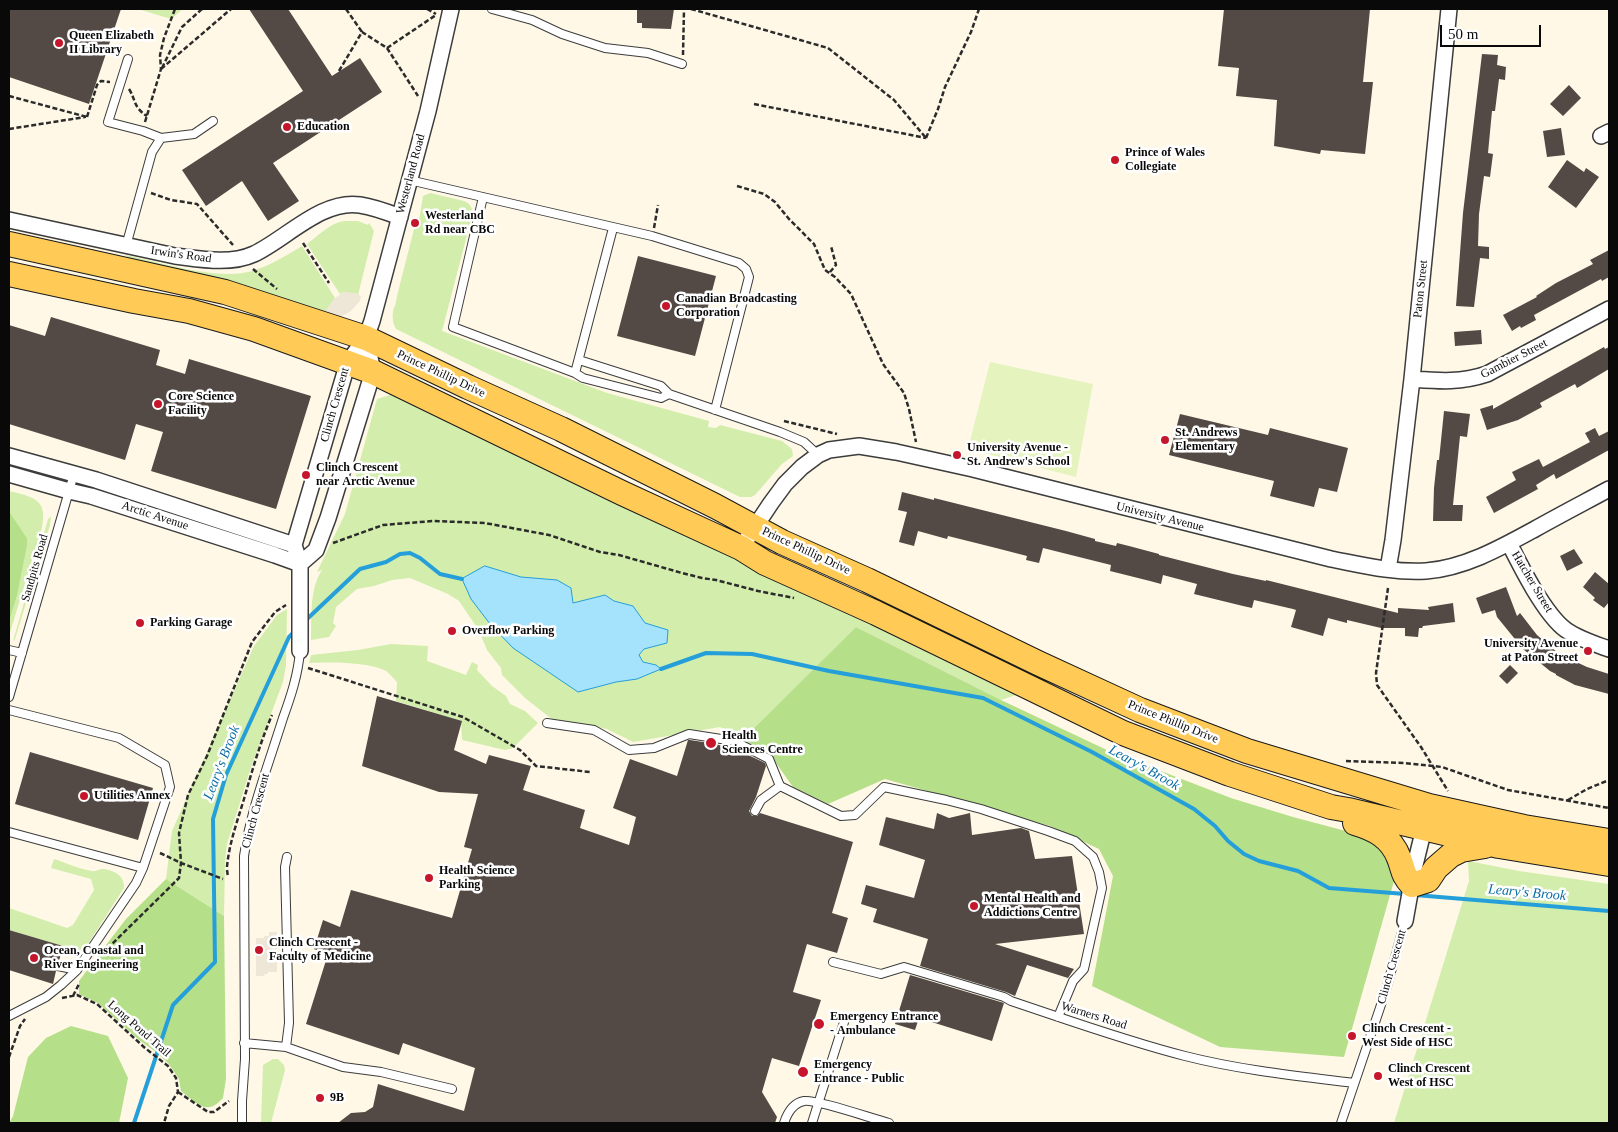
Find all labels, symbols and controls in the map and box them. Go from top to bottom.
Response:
scale bar [1443,15,1544,47]
text: 50 m [1448,26,1478,42]
place label: Queen Elizabeth II Library [69,29,154,57]
marker: Queen Elizabeth II Library [53,37,65,49]
place label: Education [297,120,350,134]
marker: Education [281,121,293,133]
street label: Westerland Road [393,133,429,215]
place label: Prince of Wales Collegiate [1125,146,1205,174]
marker: Prince of Wales Collegiate [1109,154,1121,166]
place label: Westerland Rd near CBC [425,209,495,237]
marker: Westerland Rd near CBC [409,217,421,229]
street label: Irwin's Road [150,244,212,266]
street label: Paton Street [1411,259,1431,319]
place label: Canadian Broadcasting Corporation [676,292,797,320]
marker: Canadian Broadcasting Corporation [660,300,672,312]
street label: Gambier Street [1478,336,1550,382]
street label: Prince Phillip Drive [394,347,488,401]
street label: Clinch Crescent [317,366,353,444]
place label: Core Science Facility [168,390,234,418]
marker: Core Science Facility [152,398,164,410]
place label: St. Andrews Elementary [1175,426,1237,454]
marker: St. Andrews Elementary [1159,434,1171,446]
place label: University Avenue - St. Andrew's School [967,441,1070,469]
marker: University Avenue - St. Andrew's School [951,449,963,461]
place label: Clinch Crescent near Arctic Avenue [316,461,415,489]
marker: Clinch Crescent near Arctic Avenue [300,469,312,481]
street label: Arctic Avenue [120,498,190,534]
street label: University Avenue [1115,499,1205,535]
street label: Prince Phillip Drive [759,524,853,578]
street label: Sandpits Road [18,533,52,603]
street label: Hatcher Street [1508,549,1556,615]
place label: Parking Garage [150,616,232,630]
marker: Parking Garage [134,617,146,629]
place label: Overflow Parking [462,624,554,638]
marker: Overflow Parking [446,625,458,637]
place label: University Avenue at Paton Street [1484,637,1578,665]
marker: University Avenue at Paton Street [1582,645,1594,657]
street label: Prince Phillip Drive [1126,697,1220,747]
water label: Leary's Brook [200,723,244,803]
place label: Health Sciences Centre [722,729,803,757]
marker: Health Sciences Centre [704,736,718,750]
water label: Leary's Brook [1106,742,1182,794]
street label: Clinch Crescent [239,772,273,850]
place label: Utilities Annex [94,789,170,803]
marker: Utilities Annex [78,790,90,802]
place label: Health Science Parking [439,864,515,892]
marker: Health Science Parking [423,872,435,884]
water label: Leary's Brook [1487,881,1567,905]
place label: Mental Health and Addictions Centre [984,892,1081,920]
marker: Mental Health and Addictions Centre [968,900,980,912]
street label: Clinch Crescent [1374,928,1410,1006]
place label: Clinch Crescent - Faculty of Medicine [269,936,371,964]
place label: Ocean, Coastal and River Engineering [44,944,144,972]
marker: Clinch Crescent - Faculty of Medicine [253,944,265,956]
marker: Ocean, Coastal and River Engineering [28,952,40,964]
street label: Long Pond Trail [105,998,173,1060]
street label: Warners Road [1059,999,1129,1033]
place label: Emergency Entrance - Ambulance [830,1010,938,1038]
marker: Emergency Entrance - Ambulance [812,1017,826,1031]
place label: Clinch Crescent - West Side of HSC [1362,1022,1453,1050]
marker: Clinch Crescent - West Side of HSC [1346,1030,1358,1042]
place label: Emergency Entrance - Public [814,1058,904,1086]
place label: Clinch Crescent West of HSC [1388,1062,1470,1090]
marker: Emergency Entrance - Public [796,1065,810,1079]
marker: Clinch Crescent West of HSC [1372,1070,1384,1082]
place label: 9B [330,1091,344,1105]
marker: 9B [314,1092,326,1104]

